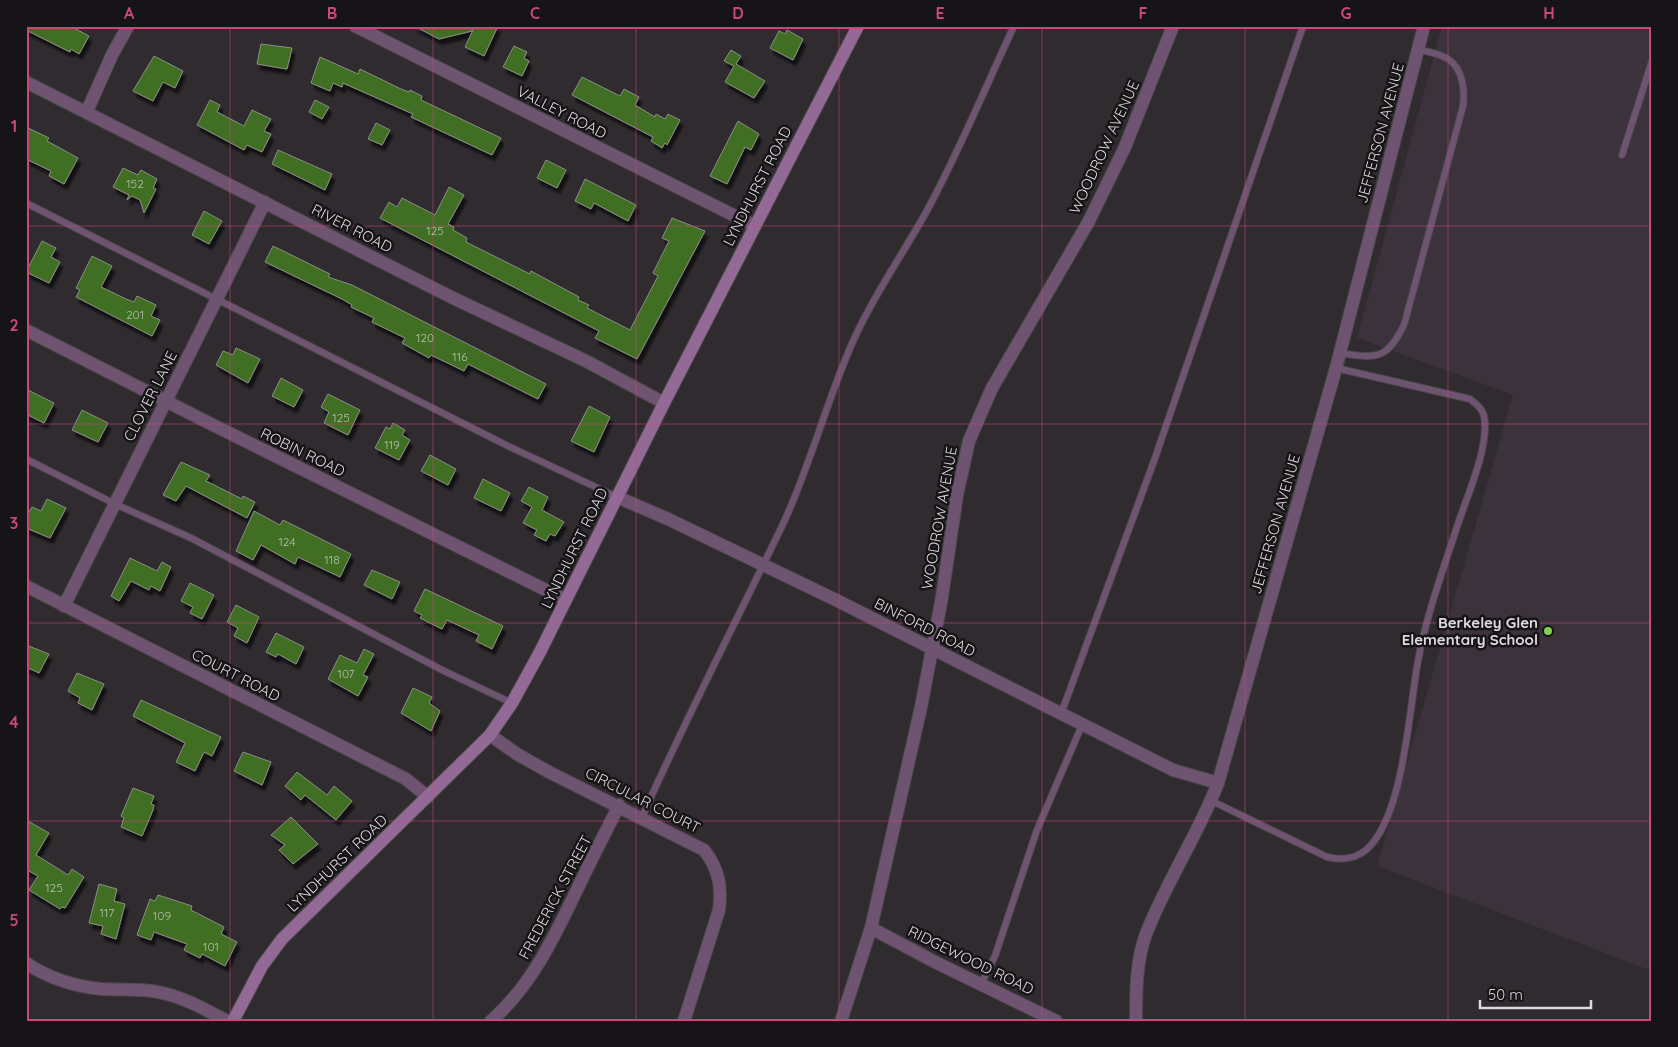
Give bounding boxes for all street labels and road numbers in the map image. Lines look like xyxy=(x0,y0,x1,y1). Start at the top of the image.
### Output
street label: JEFFERSON AVENUE xyxy=(1352,61,1408,205)
street label: WOODROW AVENUE xyxy=(1065,77,1143,217)
street label: VALLEY ROAD xyxy=(514,81,610,143)
street label: LYNDHURST ROAD xyxy=(719,123,796,249)
street label: RIVER ROAD xyxy=(308,200,396,257)
street label: CLOVER LANE xyxy=(119,348,181,444)
street label: ROBIN ROAD xyxy=(258,423,349,481)
street label: WOODROW AVENUE xyxy=(917,445,961,591)
street label: JEFFERSON AVENUE xyxy=(1246,452,1304,596)
street label: LYNDHURST ROAD xyxy=(537,484,612,612)
street label: BINFORD ROAD xyxy=(871,593,979,661)
street label: COURT ROAD xyxy=(189,645,284,706)
street label: CIRCULAR COURT xyxy=(582,763,704,837)
street label: LYNDHURST ROAD xyxy=(283,810,391,916)
street label: FREDERICK STREET xyxy=(514,832,596,962)
street label: RIDGEWOOD ROAD xyxy=(905,921,1037,999)

